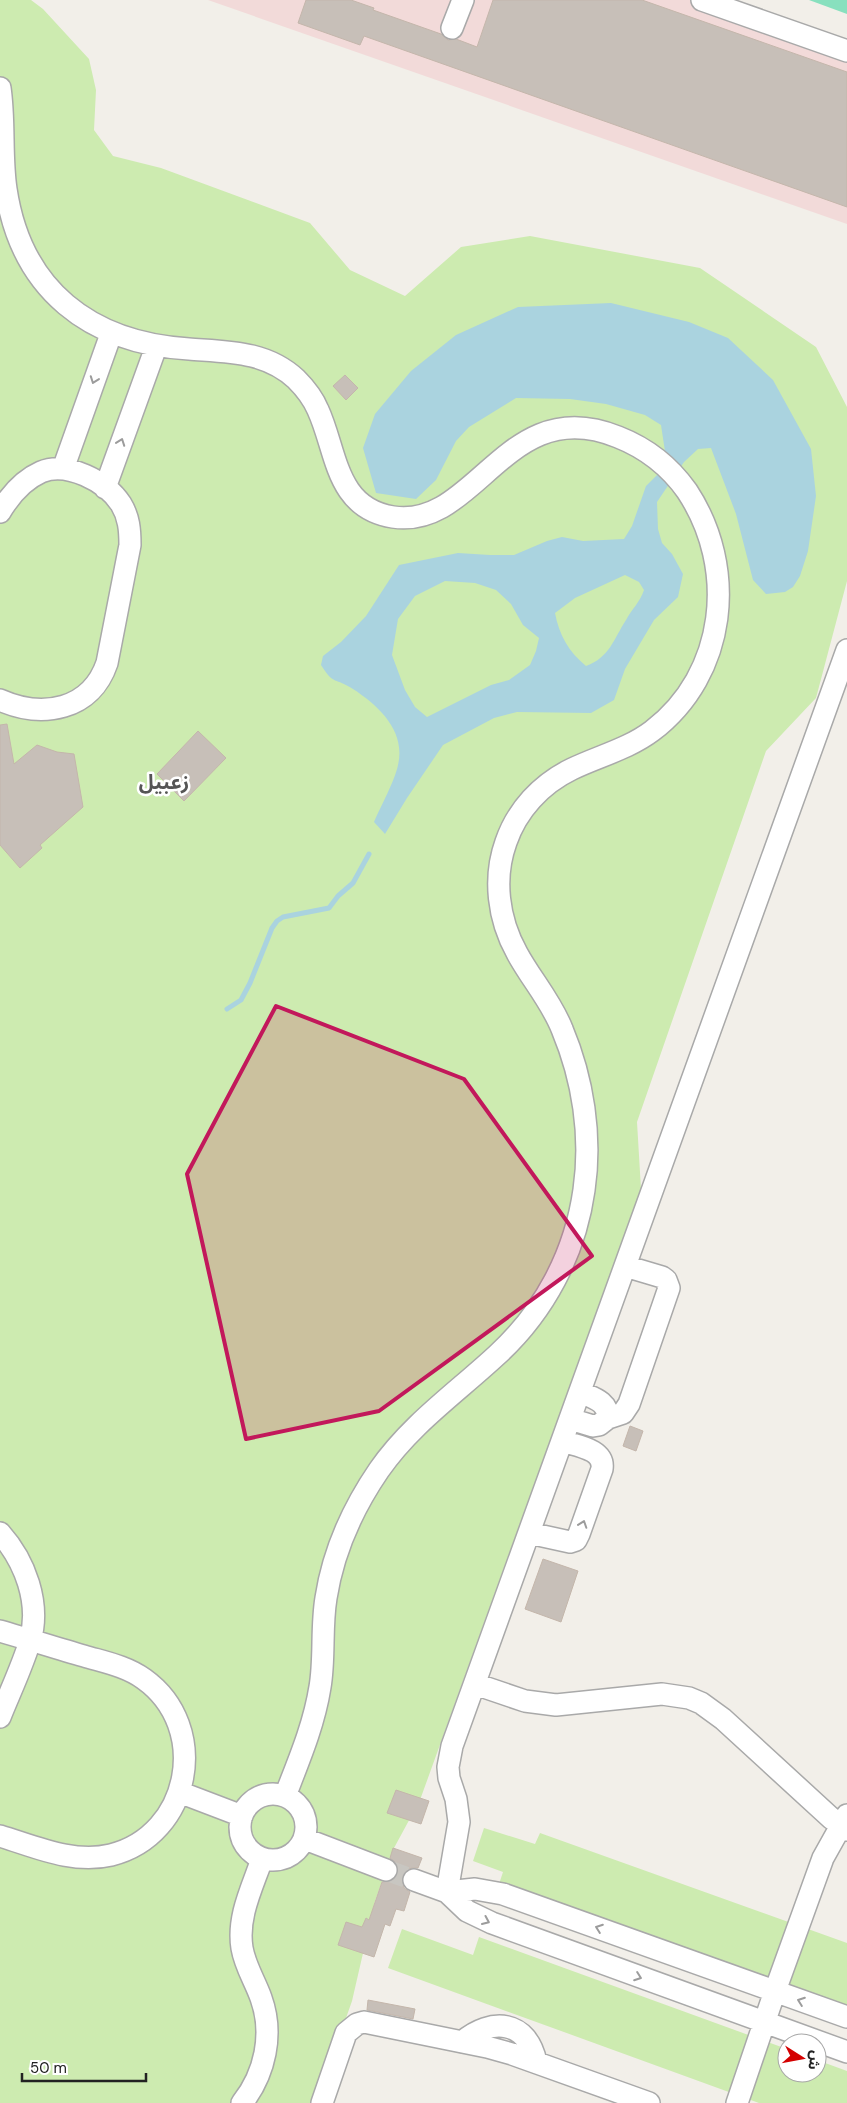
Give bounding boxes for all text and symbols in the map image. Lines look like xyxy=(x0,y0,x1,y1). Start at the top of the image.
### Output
one-way arrow xyxy=(90,375,100,383)
one-way arrow xyxy=(115,439,125,447)
district label: زعبيل xyxy=(139,769,189,795)
one-way arrow xyxy=(577,1520,587,1529)
one-way arrow xyxy=(481,1914,490,1925)
one-way arrow xyxy=(595,1924,603,1934)
one-way arrow xyxy=(633,1971,642,1981)
one-way arrow xyxy=(797,1997,806,2007)
north arrow xyxy=(777,2033,827,2083)
text: ش xyxy=(804,2049,825,2072)
scale bar xyxy=(22,2050,146,2082)
text: 50 m xyxy=(30,2058,67,2078)

